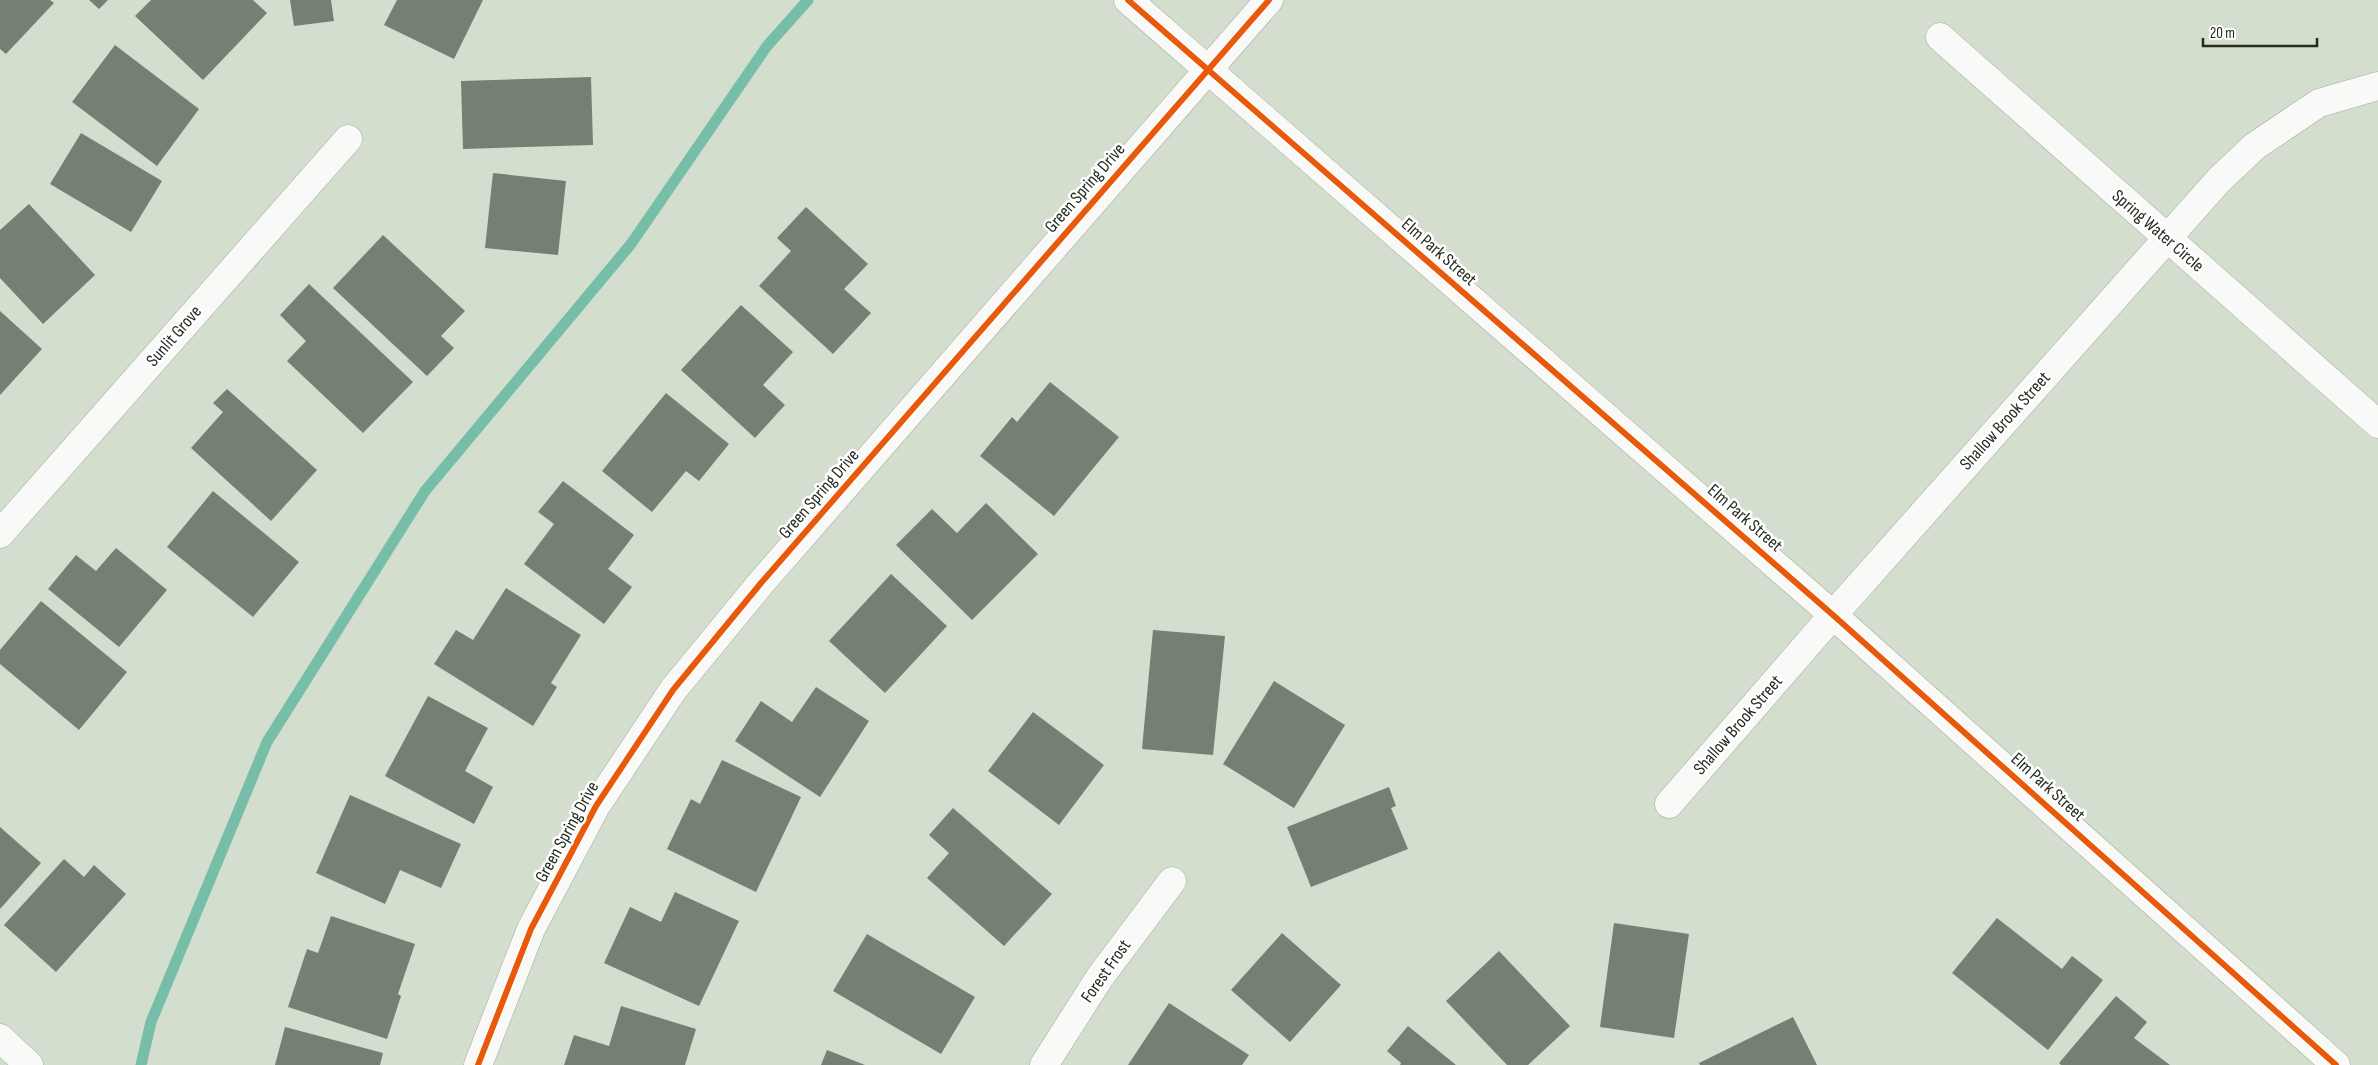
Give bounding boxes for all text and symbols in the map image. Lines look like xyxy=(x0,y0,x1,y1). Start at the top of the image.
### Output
scale bar xyxy=(2203,15,2317,47)
text: 20 m xyxy=(2210,24,2235,43)
street label: Green Spring Drive xyxy=(1040,139,1130,237)
street label: Spring Water Circle xyxy=(2108,185,2208,277)
street label: Elm Park Street xyxy=(1397,214,1481,291)
street label: Sunlit Grove xyxy=(142,301,206,371)
street label: Shallow Brook Street xyxy=(1955,367,2055,474)
street label: Green Spring Drive xyxy=(774,445,864,543)
street label: Elm Park Street xyxy=(1703,480,1787,557)
street label: Shallow Brook Street xyxy=(1689,671,1787,779)
street label: Elm Park Street xyxy=(2007,748,2090,826)
street label: Green Spring Drive xyxy=(531,778,603,886)
street label: Forest Frost xyxy=(1077,935,1136,1007)

